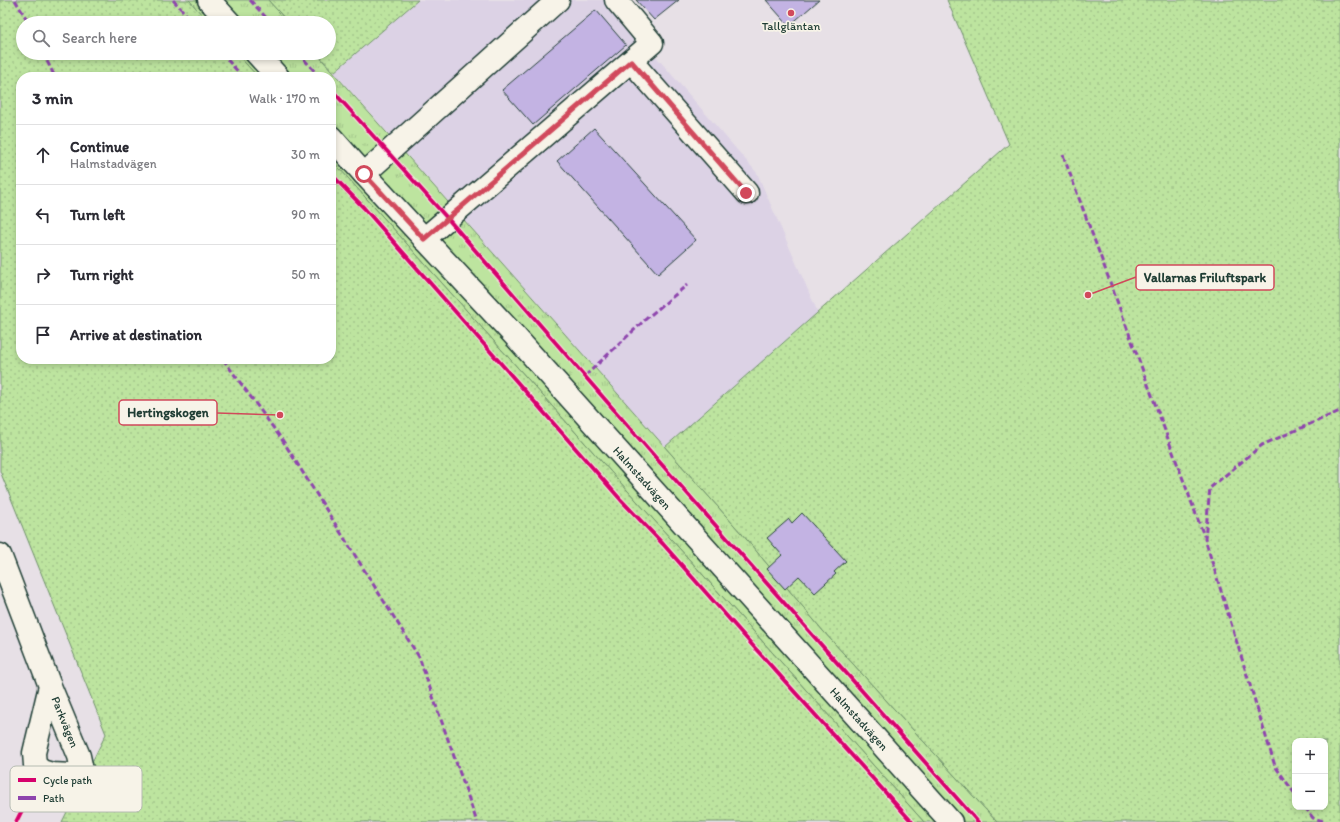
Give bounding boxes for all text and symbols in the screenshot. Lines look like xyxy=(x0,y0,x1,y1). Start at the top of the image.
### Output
marker: Tallgläntan xyxy=(786,8,796,18)
search box xyxy=(16,16,336,60)
place label: Tallgläntan xyxy=(762,19,820,33)
icon: search xyxy=(30,27,52,49)
text: Search here xyxy=(62,29,137,47)
text: 3 min xyxy=(32,88,73,108)
text: Walk · 170 m xyxy=(249,91,320,106)
text: Continue xyxy=(70,138,129,156)
icon: ahead xyxy=(32,144,54,166)
text: 30 m xyxy=(291,147,320,162)
text: Halmstadvägen xyxy=(70,156,157,171)
route start xyxy=(355,165,373,183)
route end xyxy=(737,184,755,202)
icon: left xyxy=(32,204,54,226)
text: Turn left xyxy=(70,206,125,224)
text: 90 m xyxy=(291,207,320,222)
icon: right xyxy=(32,264,54,286)
callout: Vallarnas Friluftspark xyxy=(1136,265,1274,290)
text: Turn right xyxy=(70,266,134,284)
text: 50 m xyxy=(291,267,320,282)
text: Vallarnas Friluftspark xyxy=(1144,270,1267,286)
icon: arrive xyxy=(32,324,54,346)
text: Arrive at destination xyxy=(70,326,202,344)
callout: Hertingskogen xyxy=(119,400,217,425)
text: Hertingskogen xyxy=(127,405,210,421)
street label: Halmstadvägen xyxy=(610,444,674,513)
street label: Halmstadvägen xyxy=(827,685,891,754)
street label: Parkvägen xyxy=(48,694,82,750)
map controls xyxy=(1292,738,1328,810)
button: + xyxy=(1292,738,1328,774)
legend xyxy=(10,766,142,812)
text: Cycle path xyxy=(43,774,92,787)
button: − xyxy=(1292,774,1328,810)
text: Path xyxy=(43,792,65,805)

